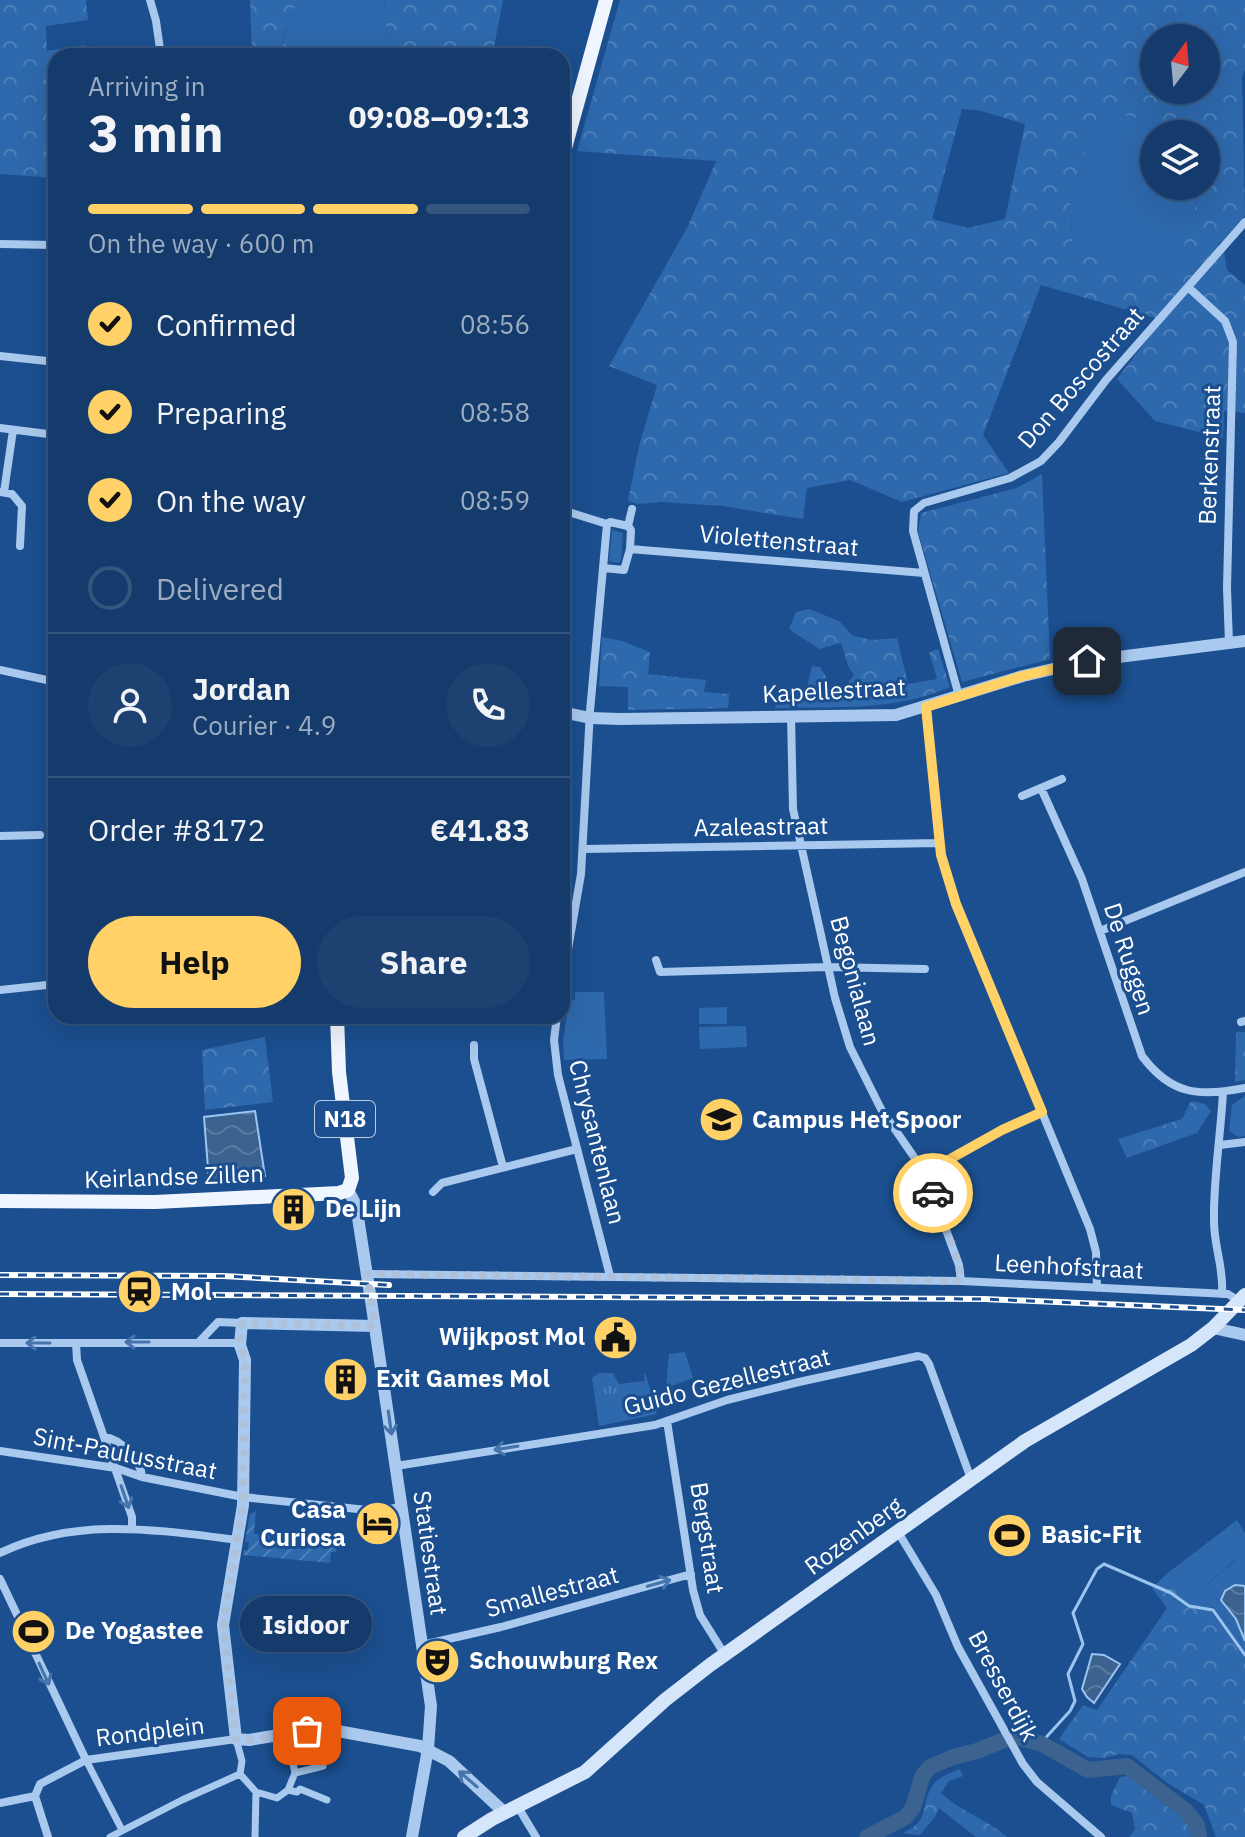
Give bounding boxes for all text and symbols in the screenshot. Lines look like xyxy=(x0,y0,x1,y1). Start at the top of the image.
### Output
north arrow xyxy=(1140,24,1220,104)
map controls xyxy=(1140,24,1220,200)
text: Arriving in xyxy=(88,69,205,103)
text: 09:08–09:13 xyxy=(349,97,530,136)
text: 3 min xyxy=(88,99,224,166)
button: layers xyxy=(1140,120,1220,200)
text: On the way · 600 m xyxy=(88,226,314,260)
street label: Don Boscostraat xyxy=(1010,300,1151,455)
icon: check xyxy=(88,302,132,346)
text: Confirmed xyxy=(156,305,297,344)
text: 08:56 xyxy=(460,307,530,341)
street label: Berkenstraat xyxy=(1191,385,1227,525)
icon: check xyxy=(88,390,132,434)
text: Preparing xyxy=(156,393,286,432)
text: 08:58 xyxy=(460,395,530,429)
icon: check xyxy=(88,478,132,522)
text: On the way xyxy=(156,481,306,520)
text: 08:59 xyxy=(460,483,530,517)
street label: Violettenstraat xyxy=(698,517,860,563)
text: Delivered xyxy=(156,569,284,608)
pin xyxy=(1053,627,1121,695)
icon: home xyxy=(1065,639,1109,683)
button: person xyxy=(88,663,172,747)
button: phone xyxy=(446,663,530,747)
text: Jordan xyxy=(192,669,291,708)
street label: Kapellestraat xyxy=(761,670,906,710)
text: Courier · 4.9 xyxy=(192,708,336,742)
street label: Azaleastraat xyxy=(693,809,829,843)
text: Order #8172 xyxy=(88,810,265,849)
text: €41.83 xyxy=(430,810,530,849)
street label: De Ruggen xyxy=(1097,899,1163,1019)
street label: Begonialaan xyxy=(823,912,889,1049)
button: Help xyxy=(88,916,301,1008)
button: Share xyxy=(317,916,530,1008)
street label: Chrysantenlaan xyxy=(562,1056,634,1227)
school or university icon: Campus Het Spoor xyxy=(697,1096,745,1144)
road number: N18 xyxy=(315,1101,375,1137)
place label: Campus Het Spoor xyxy=(752,1103,962,1135)
courier xyxy=(893,1153,973,1233)
street label: Keirlandse Zillen xyxy=(84,1157,264,1195)
icon: car xyxy=(911,1171,955,1215)
building icon: De Lijn xyxy=(270,1185,318,1233)
place label: De Lijn xyxy=(325,1192,402,1224)
street label: Leenhofstraat xyxy=(994,1246,1144,1286)
station icon: Mol xyxy=(116,1268,164,1316)
place label: Mol xyxy=(171,1275,211,1307)
public building icon: Wijkpost Mol xyxy=(592,1313,640,1361)
place label: Wijkpost Mol xyxy=(439,1320,585,1352)
one-way arrow xyxy=(124,1334,151,1350)
one-way arrow xyxy=(25,1335,52,1351)
street label: Guido Gezellestraat xyxy=(620,1340,833,1422)
building icon: Exit Games Mol xyxy=(321,1355,369,1403)
place label: Exit Games Mol xyxy=(376,1362,550,1394)
one-way arrow xyxy=(383,1410,398,1435)
street label: Sint-Paulusstraat xyxy=(31,1420,220,1486)
one-way arrow xyxy=(494,1441,519,1456)
street label: Bergstraat xyxy=(683,1480,733,1596)
one-way arrow xyxy=(119,1484,134,1509)
street label: Statiestraat xyxy=(406,1488,456,1617)
street label: Rozenberg xyxy=(798,1489,909,1582)
place label: Casa Curiosa xyxy=(260,1493,346,1553)
hotel icon: Casa Curiosa xyxy=(353,1500,401,1548)
sports icon: Basic-Fit xyxy=(986,1511,1034,1559)
place label: Basic-Fit xyxy=(1041,1518,1142,1550)
street label: Smallestraat xyxy=(482,1558,622,1624)
one-way arrow xyxy=(646,1575,672,1590)
callout: Isidoor xyxy=(241,1595,373,1651)
sports icon: De Yogastee xyxy=(10,1607,58,1655)
text: Isidoor xyxy=(262,1607,350,1641)
place label: De Yogastee xyxy=(65,1614,203,1646)
street label: Bresserdijk xyxy=(961,1625,1047,1747)
theatre icon: Schouwburg Rex xyxy=(414,1637,462,1685)
place label: Schouwburg Rex xyxy=(469,1644,659,1676)
one-way arrow xyxy=(37,1661,52,1685)
pin xyxy=(273,1697,341,1765)
street label: Rondplein xyxy=(94,1708,206,1754)
icon: bag xyxy=(285,1709,329,1753)
one-way arrow xyxy=(459,1770,479,1788)

